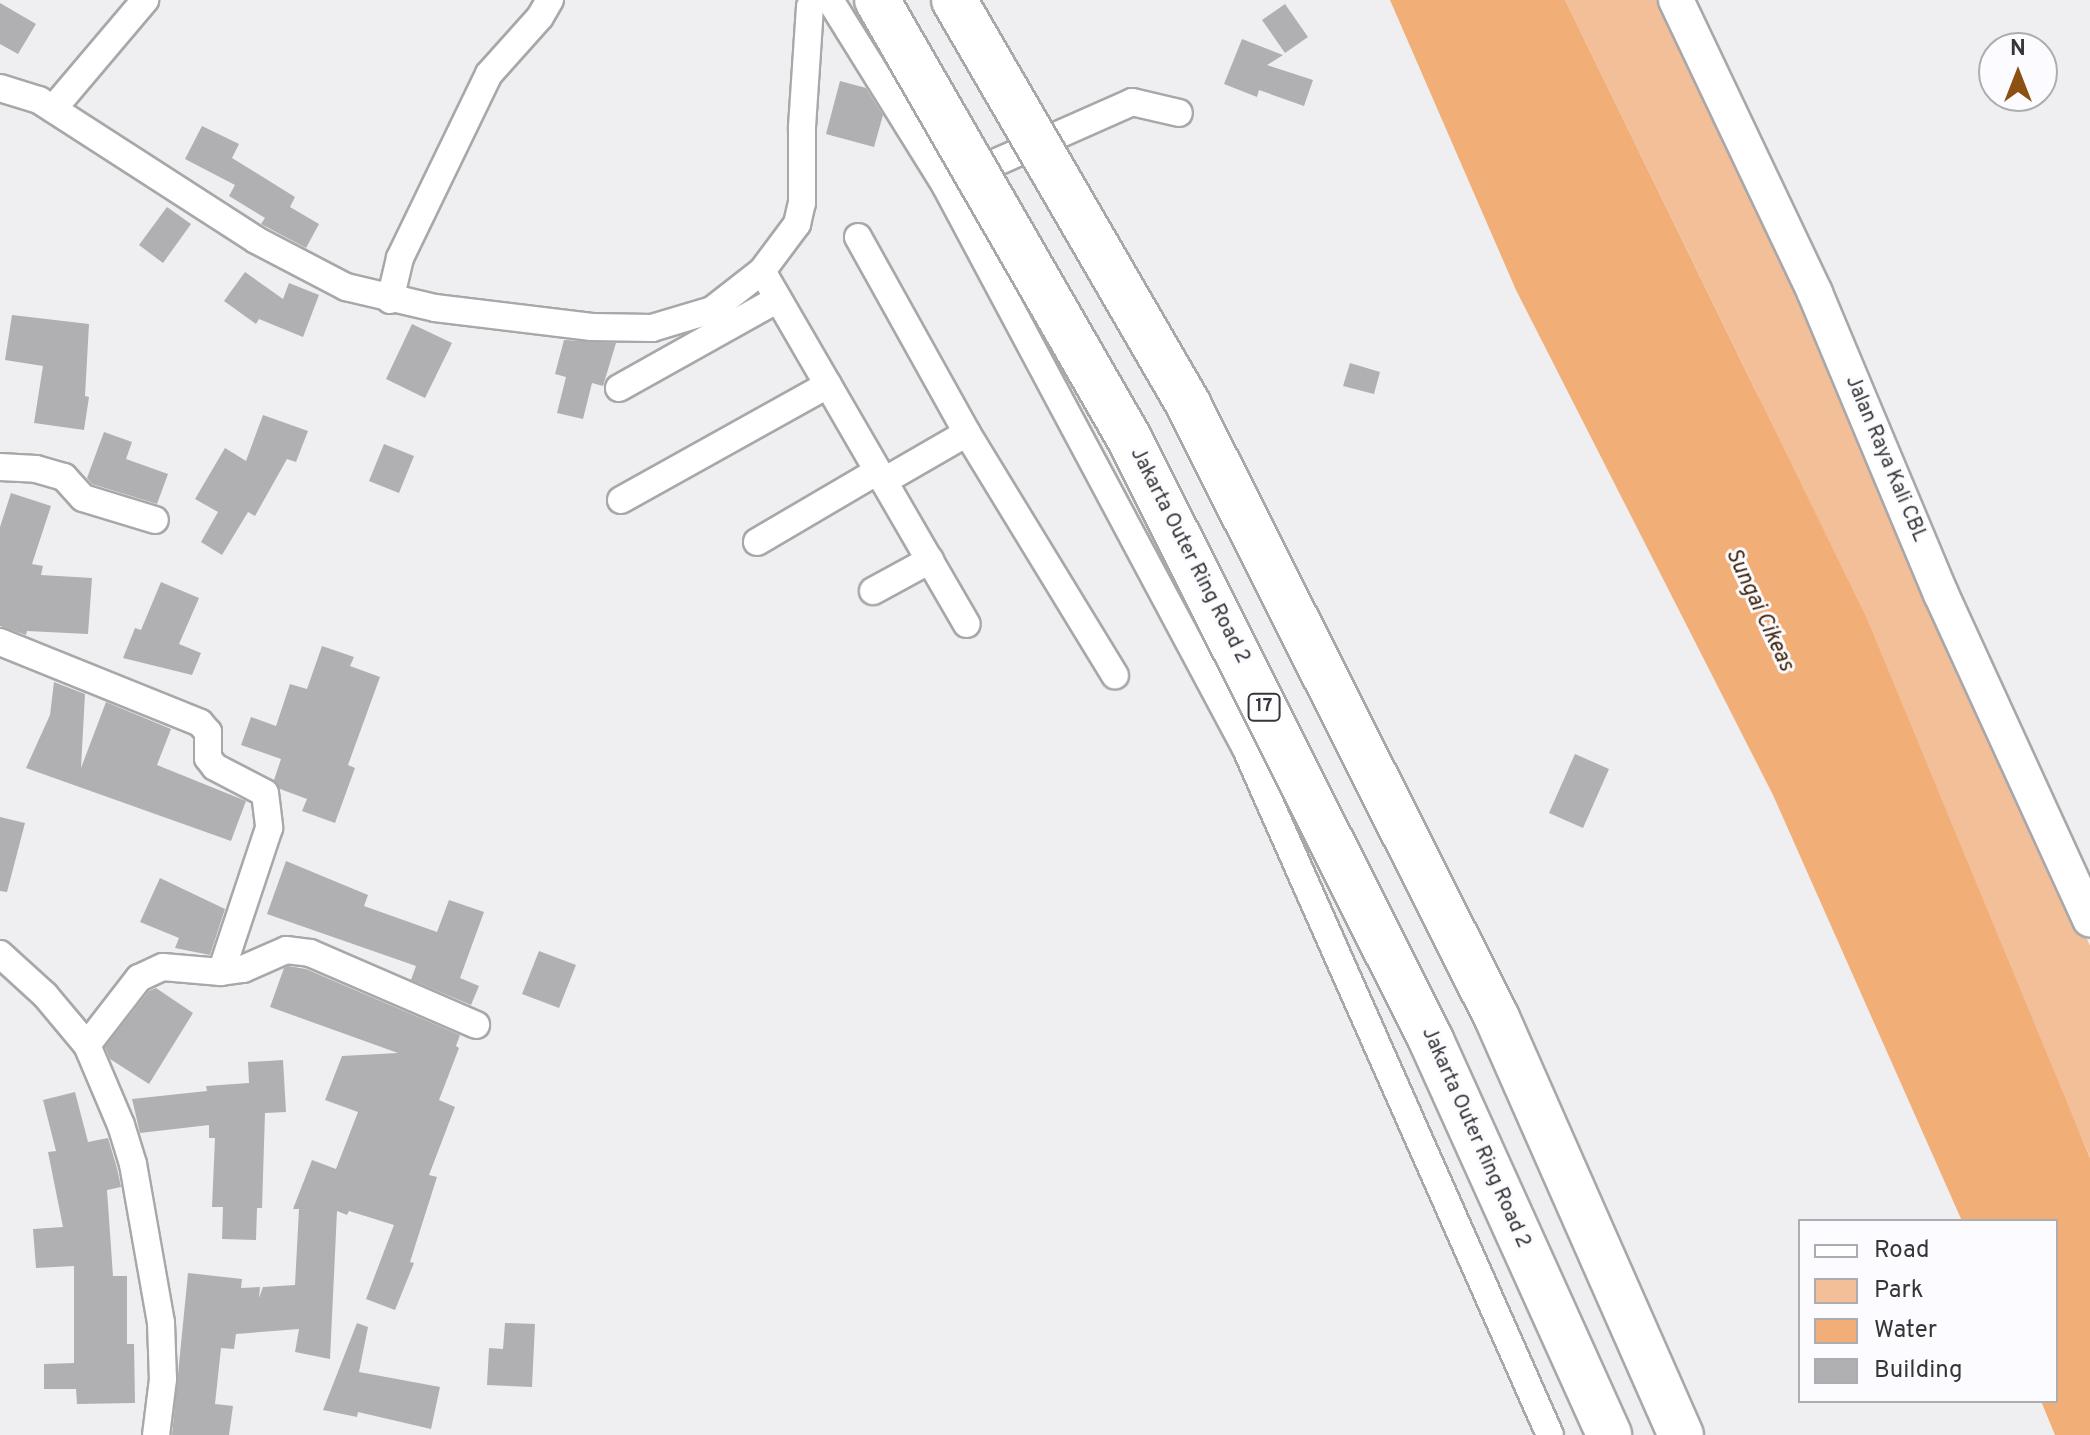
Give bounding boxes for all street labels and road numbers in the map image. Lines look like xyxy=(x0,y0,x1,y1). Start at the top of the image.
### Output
street label: Jalan Raya Kali CBL xyxy=(1839,372,1931,546)
street label: Jakarta Outer Ring Road 2 xyxy=(1124,444,1254,668)
road number: 17 xyxy=(1246,693,1282,721)
street label: Jakarta Outer Ring Road 2 xyxy=(1415,1024,1535,1252)

